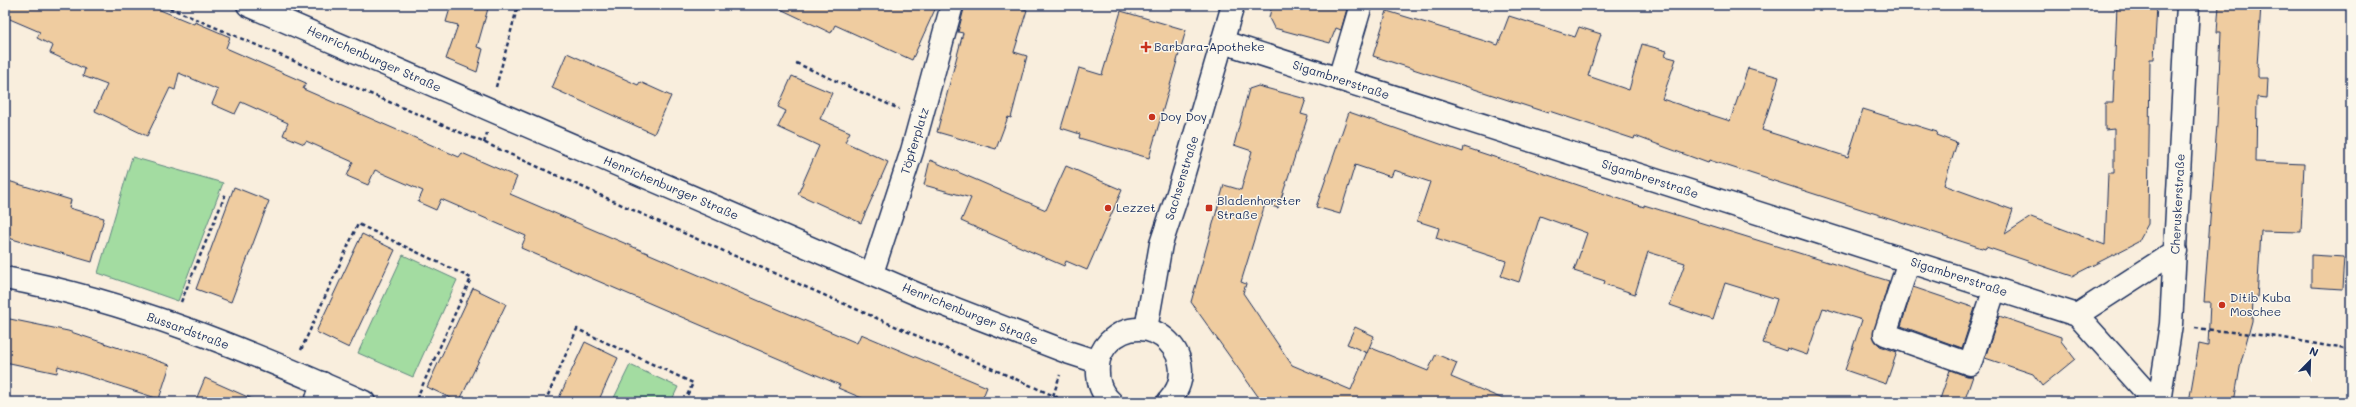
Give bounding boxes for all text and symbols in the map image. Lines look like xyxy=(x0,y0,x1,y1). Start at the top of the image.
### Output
street label: Henrichenburger Straße xyxy=(305,21,444,95)
place label: Barbara-Apotheke xyxy=(1154,38,1265,54)
marker: Barbara-Apotheke xyxy=(1141,42,1151,52)
street label: Sigambrerstraße xyxy=(1291,56,1392,102)
street label: Töpferplatz xyxy=(896,105,932,176)
place label: Doy Doy xyxy=(1160,108,1207,124)
marker: Doy Doy xyxy=(1147,112,1157,122)
street label: Sachsenstraße xyxy=(1161,133,1202,222)
street label: Henrichenburger Straße xyxy=(601,151,741,223)
street label: Cheruskerstraße xyxy=(2166,153,2188,255)
street label: Sigambrerstraße xyxy=(1600,155,1701,201)
place label: Bladenhorster Straße xyxy=(1217,192,1301,222)
place label: Lezzet xyxy=(1116,199,1156,215)
marker: Lezzet xyxy=(1103,203,1113,213)
marker: Bladenhorster Straße xyxy=(1204,203,1214,213)
street label: Sigambrerstraße xyxy=(1909,253,2010,299)
street label: Henrichenburger Straße xyxy=(900,278,1041,348)
place label: Ditib Kuba Moschee xyxy=(2230,289,2291,319)
marker: Ditib Kuba Moschee xyxy=(2217,300,2227,310)
street label: Bussardstraße xyxy=(145,308,232,352)
north arrow xyxy=(2290,341,2330,381)
text: N xyxy=(2307,343,2321,360)

